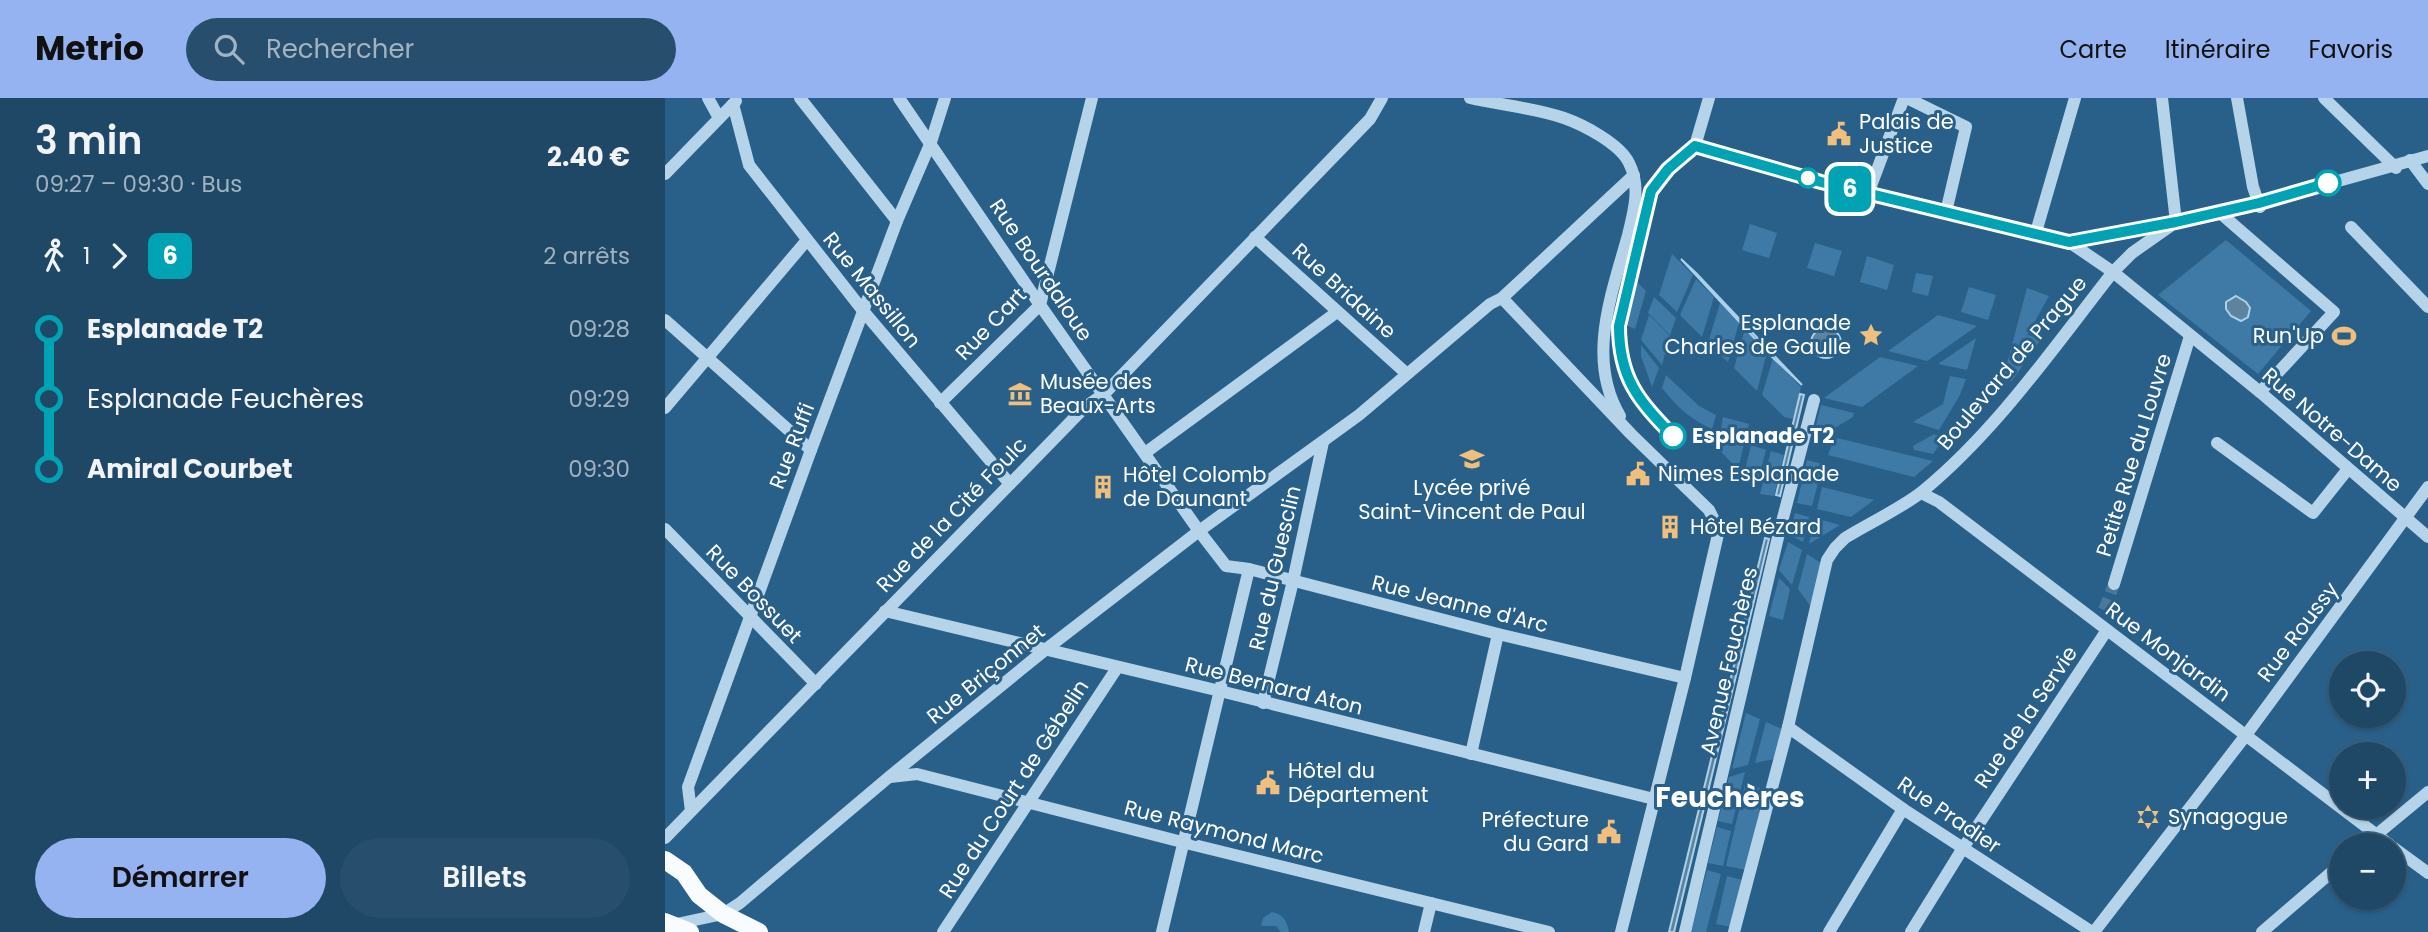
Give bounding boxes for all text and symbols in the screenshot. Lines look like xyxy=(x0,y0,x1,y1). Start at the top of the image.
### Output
search box xyxy=(186,18,676,81)
text: Metrio xyxy=(35,25,144,72)
icon: search xyxy=(210,30,248,68)
text: Rechercher xyxy=(266,31,414,67)
text: Carte xyxy=(2059,33,2127,66)
text: Itinéraire xyxy=(2165,33,2270,66)
text: Favoris xyxy=(2308,33,2393,66)
place label: Palais de Justice xyxy=(1859,107,1954,160)
text: 3 min xyxy=(35,114,142,167)
public building icon: Palais de Justice xyxy=(1825,120,1853,148)
text: 2.40 € xyxy=(547,139,630,175)
line badge: 6 xyxy=(1827,166,1873,212)
text: 09:27 – 09:30 · Bus xyxy=(35,168,242,200)
unlabelled marker xyxy=(1798,168,1818,188)
unlabelled marker xyxy=(2315,170,2341,196)
text: 6 xyxy=(1842,172,1858,205)
street label: Rue Bourdaloue xyxy=(983,193,1100,347)
street label: Rue Massillon xyxy=(817,226,928,354)
street label: Rue Bridaine xyxy=(1286,236,1403,345)
icon: walk xyxy=(35,237,73,275)
icon: forward xyxy=(100,237,138,275)
text: 6 xyxy=(162,239,178,272)
text: 1 xyxy=(83,240,90,272)
text: 2 arrêts xyxy=(543,240,630,272)
street label: Boulevard de Prague xyxy=(1930,269,2093,456)
street label: Rue Cart xyxy=(949,281,1033,366)
place label: Esplanade Charles de Gaulle xyxy=(1664,308,1851,361)
text: Esplanade T2 xyxy=(87,311,263,347)
text: 09:28 xyxy=(568,313,630,345)
place icon: Esplanade Charles de Gaulle xyxy=(1857,321,1885,349)
place label: Run'Up xyxy=(2253,321,2324,350)
sports icon: Run'Up xyxy=(2330,322,2358,350)
street label: Petite Rue du Louvre xyxy=(2089,350,2178,560)
street label: Rue Notre-Dame xyxy=(2256,361,2409,499)
place label: Musée des Beaux-Arts xyxy=(1040,367,1156,420)
museum icon: Musée des Beaux-Arts xyxy=(1006,380,1034,408)
text: Esplanade Feuchères xyxy=(87,381,364,417)
text: 09:29 xyxy=(568,383,630,415)
street label: Rue Ruffi xyxy=(762,399,821,493)
place label: Esplanade T2 xyxy=(1692,421,1834,450)
marker: Esplanade T2 xyxy=(1660,423,1686,449)
street label: Rue de la Cité Foulc xyxy=(870,431,1034,599)
school or university icon: Lycée privé Saint-Vincent de Paul xyxy=(1458,445,1486,473)
text: Amiral Courbet xyxy=(87,451,293,487)
text: 09:30 xyxy=(568,453,630,485)
place label: Nimes Esplanade xyxy=(1658,459,1839,488)
place label: Hôtel Colomb de Daunant xyxy=(1123,460,1267,513)
public building icon: Nimes Esplanade xyxy=(1624,460,1652,488)
building icon: Hôtel Colomb de Daunant xyxy=(1089,473,1117,501)
place label: Lycée privé Saint-Vincent de Paul xyxy=(1358,473,1586,526)
street label: Rue du Guesclin xyxy=(1241,483,1308,653)
place label: Hôtel Bézard xyxy=(1690,512,1821,541)
building icon: Hôtel Bézard xyxy=(1656,513,1684,541)
street label: Rue Bossuet xyxy=(700,538,809,649)
street label: Avenue Feuchères xyxy=(1693,564,1764,758)
street label: Rue Jeanne d'Arc xyxy=(1369,568,1551,639)
street label: Rue Roussy xyxy=(2250,576,2345,688)
street label: Rue Monjardin xyxy=(2100,595,2237,708)
street label: Rue Briçonnet xyxy=(920,617,1051,730)
street label: Rue de la Servie xyxy=(1967,640,2084,794)
street label: Rue Bernard Aton xyxy=(1182,649,1366,722)
map controls xyxy=(2329,651,2406,910)
button: locate xyxy=(2329,651,2406,728)
street label: Rue du Court de Gébelin xyxy=(932,674,1095,904)
button: + xyxy=(2329,742,2406,819)
place label: Hôtel du Département xyxy=(1288,756,1429,809)
public building icon: Hôtel du Département xyxy=(1254,769,1282,797)
street label: Rue Pradier xyxy=(1892,769,2007,860)
district label: Feuchères xyxy=(1655,778,1805,817)
street label: Rue Raymond Marc xyxy=(1121,793,1327,870)
place label: Synagogue xyxy=(2168,802,2288,831)
synagogue icon: Synagogue xyxy=(2134,803,2162,831)
place label: Préfecture du Gard xyxy=(1481,805,1589,858)
public building icon: Préfecture du Gard xyxy=(1595,818,1623,846)
button: − xyxy=(2329,833,2406,910)
button: Démarrer xyxy=(35,838,326,918)
button: Billets xyxy=(340,838,630,918)

